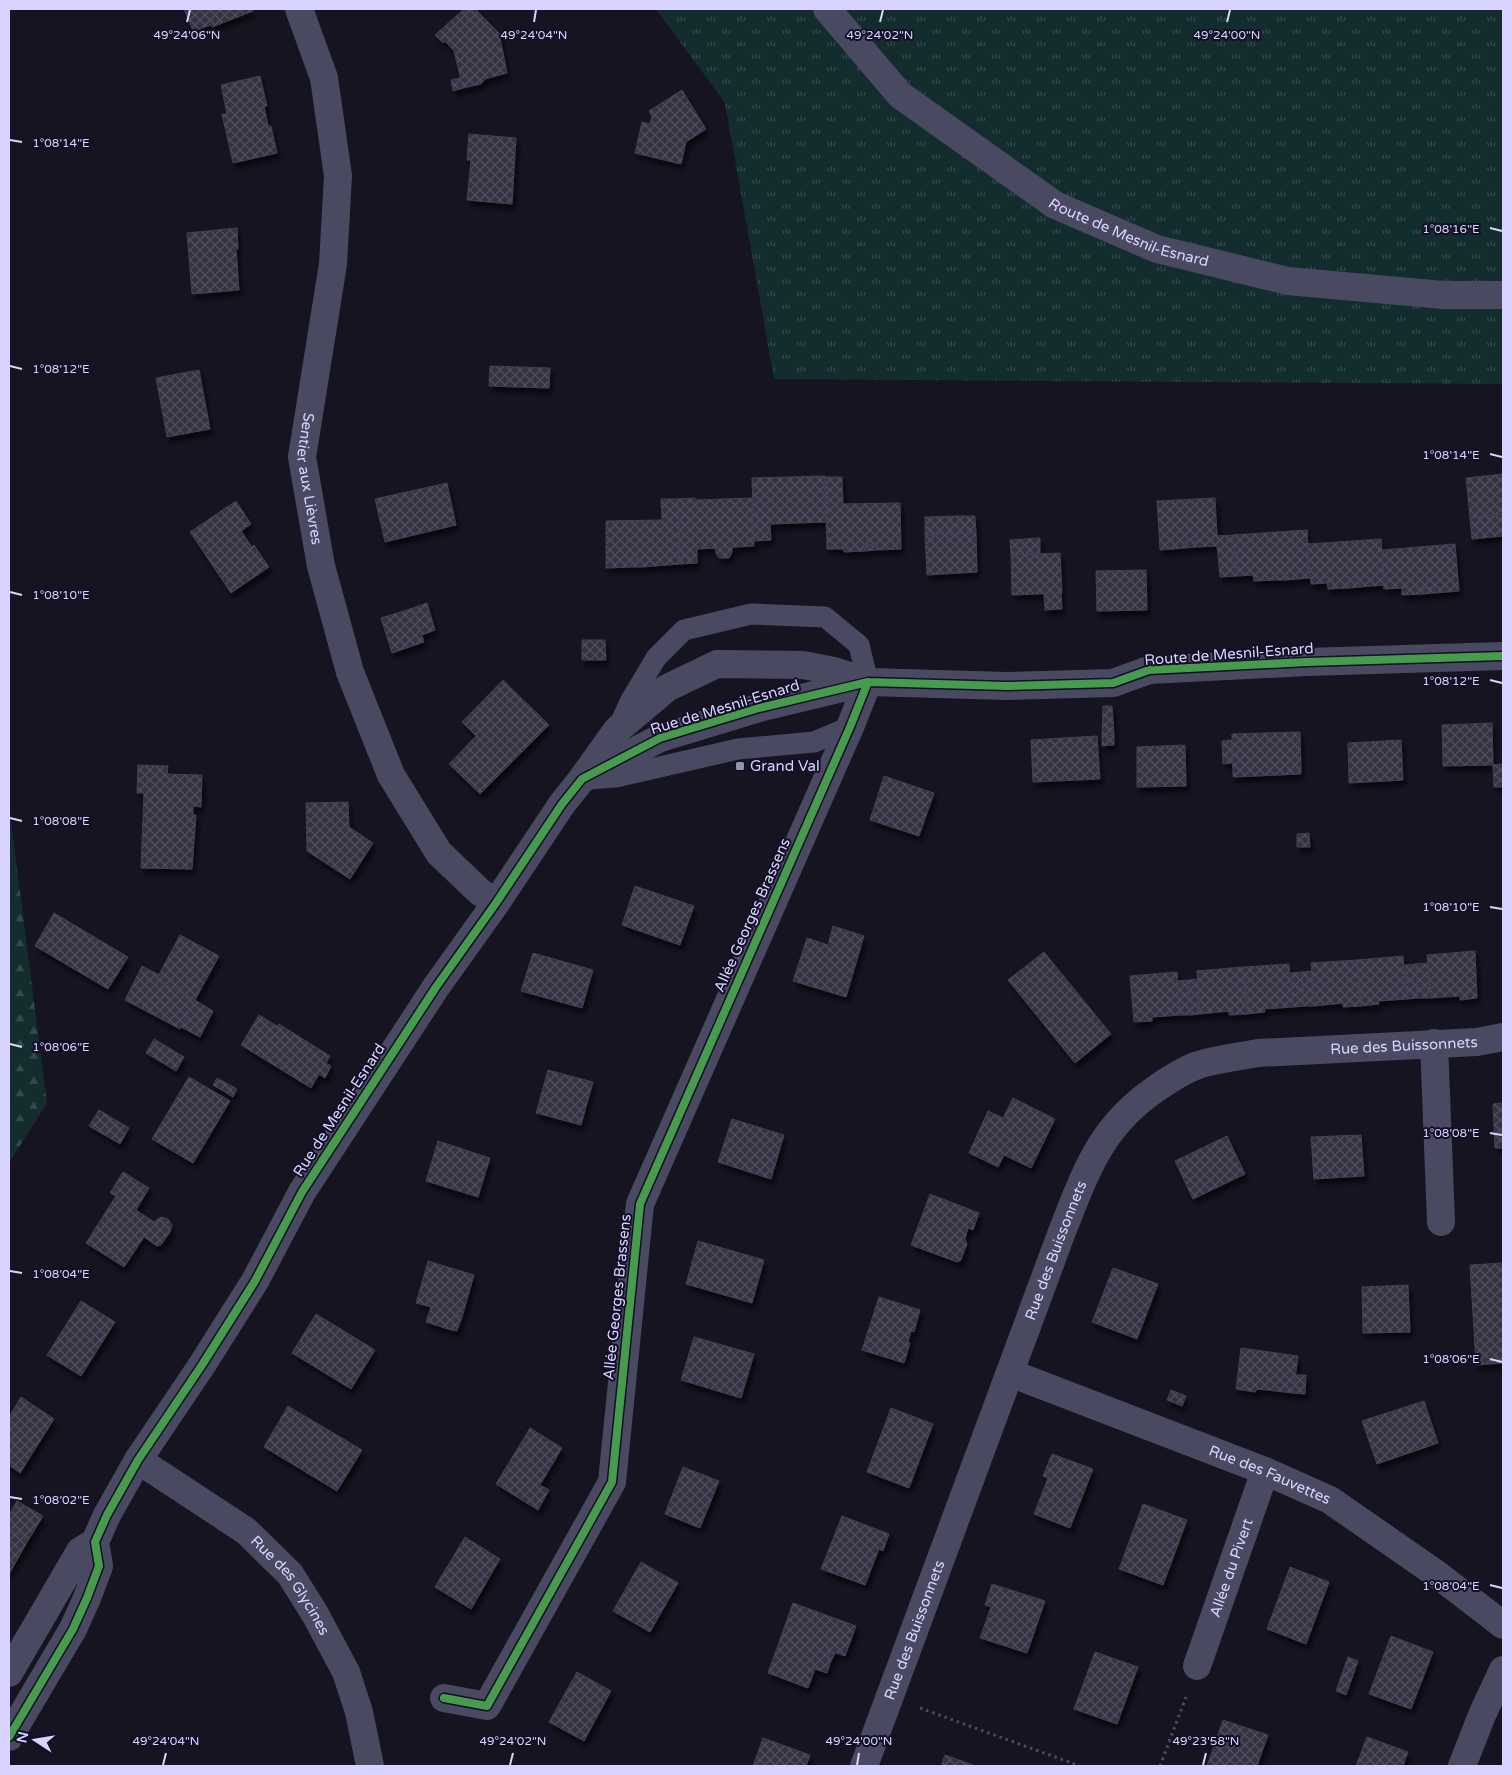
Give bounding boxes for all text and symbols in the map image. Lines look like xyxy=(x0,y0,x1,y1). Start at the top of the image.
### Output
text: 49°24'06"N xyxy=(154,28,221,42)
text: 49°24'04"N xyxy=(501,28,568,42)
text: 49°24'02"N xyxy=(847,28,914,42)
text: 49°24'00"N xyxy=(1194,28,1261,42)
text: 1°08'14"E xyxy=(32,136,90,150)
street label: Route de Mesnil-Esnard xyxy=(1045,194,1211,270)
text: 1°08'16"E xyxy=(1422,222,1480,236)
text: 1°08'12"E xyxy=(32,362,90,376)
street label: Sentier aux Lièvres xyxy=(293,411,326,546)
text: 1°08'14"E xyxy=(1422,448,1480,462)
text: 1°08'10"E xyxy=(32,588,90,602)
street label: Route de Mesnil-Esnard xyxy=(1144,639,1314,669)
text: 1°08'12"E xyxy=(1422,674,1480,688)
street label: Rue de Mesnil-Esnard xyxy=(648,676,802,738)
place label: Grand Val xyxy=(750,757,820,775)
marker: Grand Val xyxy=(734,760,746,772)
text: 1°08'08"E xyxy=(32,814,90,828)
street label: Allée Georges Brassens xyxy=(710,835,794,995)
text: 1°08'10"E xyxy=(1422,900,1480,914)
street label: Rue des Buissonnets xyxy=(1330,1033,1478,1058)
text: 1°08'06"E xyxy=(32,1040,90,1054)
street label: Rue de Mesnil-Esnard xyxy=(289,1040,389,1180)
text: 1°08'08"E xyxy=(1422,1126,1480,1140)
street label: Rue des Buissonnets xyxy=(1021,1178,1091,1323)
street label: Allée Georges Brassens xyxy=(599,1213,635,1381)
text: 1°08'04"E xyxy=(32,1267,90,1281)
text: 1°08'06"E xyxy=(1422,1352,1480,1366)
street label: Rue des Fauvettes xyxy=(1206,1441,1333,1508)
text: 1°08'02"E xyxy=(32,1493,90,1507)
street label: Allée du Pivert xyxy=(1206,1516,1257,1620)
street label: Rue des Glycines xyxy=(247,1532,334,1638)
street label: Rue des Buissonnets xyxy=(880,1558,948,1702)
text: 1°08'04"E xyxy=(1422,1579,1480,1593)
north arrow xyxy=(10,1715,60,1765)
text: N xyxy=(13,1730,32,1745)
text: 49°24'04"N xyxy=(133,1734,200,1748)
text: 49°24'02"N xyxy=(480,1734,547,1748)
text: 49°24'00"N xyxy=(826,1734,893,1748)
text: 49°23'58"N xyxy=(1173,1734,1240,1748)

